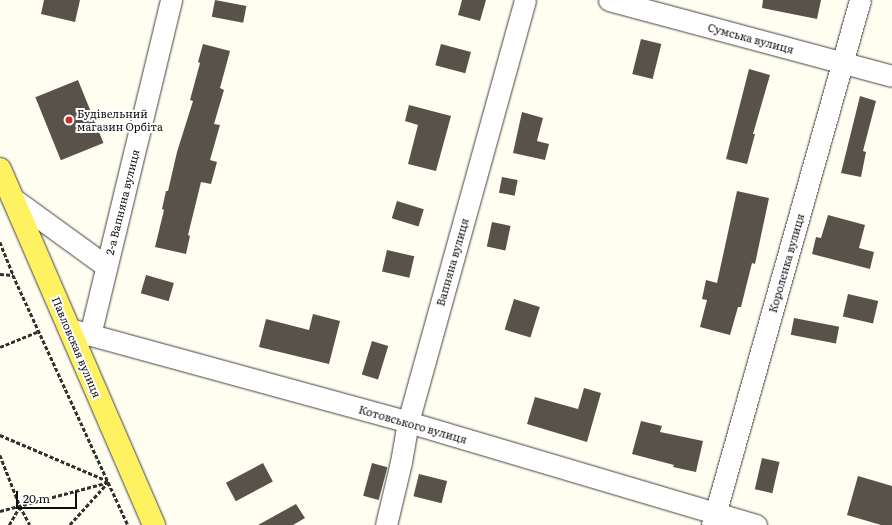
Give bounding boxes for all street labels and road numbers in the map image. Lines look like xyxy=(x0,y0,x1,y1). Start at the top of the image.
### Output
street label: Сумська вулиця xyxy=(706,20,796,56)
street label: 2-а Вапняна вулиця xyxy=(102,148,142,256)
street label: Короленка вулиця xyxy=(766,212,806,314)
street label: Вапняна вулиця xyxy=(433,217,471,307)
street label: Павловская вулиця xyxy=(50,295,104,399)
street label: Котовського вулиця xyxy=(357,402,469,446)

